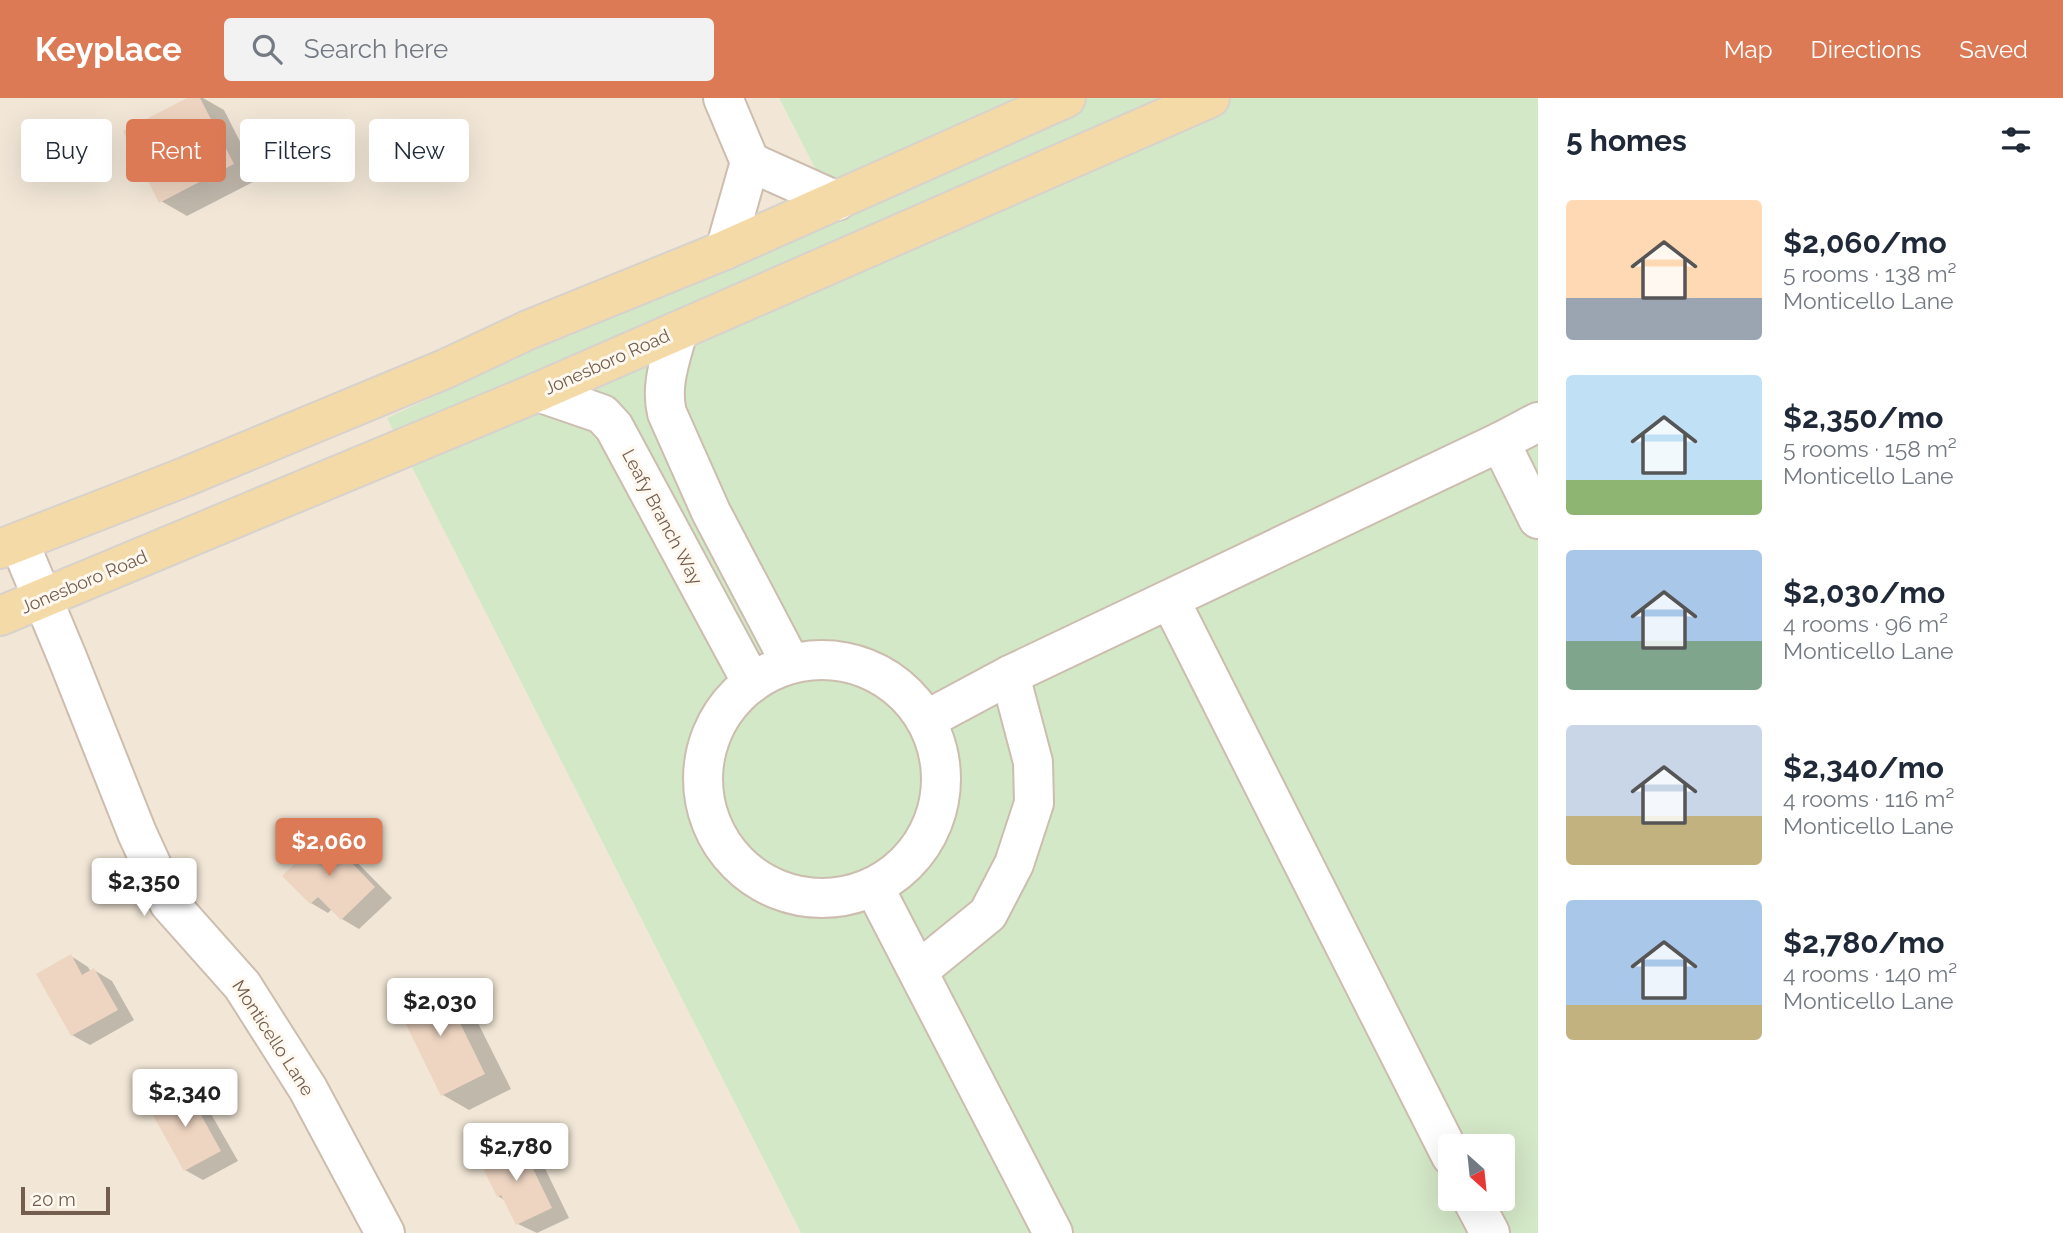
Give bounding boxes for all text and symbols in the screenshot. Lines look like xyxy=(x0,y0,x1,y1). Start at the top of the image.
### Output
search box xyxy=(224,18,714,81)
text: Keyplace xyxy=(35,30,182,69)
icon: search xyxy=(248,30,286,68)
text: Search here xyxy=(304,34,448,64)
text: Map xyxy=(1724,35,1773,64)
text: Directions xyxy=(1811,35,1921,64)
text: Saved xyxy=(1959,35,2028,64)
chip: Buy xyxy=(21,119,112,182)
chip: Rent xyxy=(126,119,226,182)
chip: Filters xyxy=(240,119,355,182)
chip: New xyxy=(369,119,469,182)
icon: filters xyxy=(1997,121,2035,159)
text: 5 homes xyxy=(1566,123,1687,158)
text: $2,060/mo xyxy=(1783,225,1947,260)
icon: home xyxy=(1622,228,1706,312)
text: 5 rooms · 138 m² xyxy=(1783,260,1957,287)
text: Monticello Lane xyxy=(1783,287,1954,314)
street label: Jonesboro Road xyxy=(541,324,673,399)
text: $2,350/mo xyxy=(1783,400,1943,435)
icon: home xyxy=(1622,403,1706,487)
text: 5 rooms · 158 m² xyxy=(1783,435,1957,462)
street label: Leafy Branch Way xyxy=(618,445,707,588)
text: Monticello Lane xyxy=(1783,462,1954,489)
street label: Jonesboro Road xyxy=(17,545,150,618)
text: $2,030/mo xyxy=(1783,575,1945,610)
icon: home xyxy=(1622,578,1706,662)
text: 4 rooms · 96 m² xyxy=(1783,610,1948,637)
text: Monticello Lane xyxy=(1783,637,1954,664)
text: $2,340/mo xyxy=(1783,750,1944,785)
icon: home xyxy=(1622,753,1706,837)
text: 4 rooms · 116 m² xyxy=(1783,785,1954,812)
text: Monticello Lane xyxy=(1783,812,1954,839)
pin: $2,060 xyxy=(272,818,386,878)
text: $2,060 xyxy=(291,827,367,854)
pin: $2,350 xyxy=(87,858,201,918)
text: $2,350 xyxy=(108,867,180,894)
text: $2,780/mo xyxy=(1783,925,1944,960)
icon: home xyxy=(1622,928,1706,1012)
text: 4 rooms · 140 m² xyxy=(1783,960,1957,987)
street label: Monticello Lane xyxy=(228,976,319,1100)
pin: $2,030 xyxy=(383,978,497,1038)
text: $2,030 xyxy=(403,987,477,1014)
text: Monticello Lane xyxy=(1783,987,1954,1014)
pin: $2,340 xyxy=(128,1070,242,1129)
text: $2,340 xyxy=(149,1078,221,1105)
pin: $2,780 xyxy=(459,1124,573,1183)
text: $2,780 xyxy=(479,1132,553,1159)
north arrow xyxy=(1438,1134,1516,1211)
map controls xyxy=(1438,1134,1515,1211)
scale bar xyxy=(21,1184,110,1216)
text: 20 m xyxy=(32,1188,76,1210)

